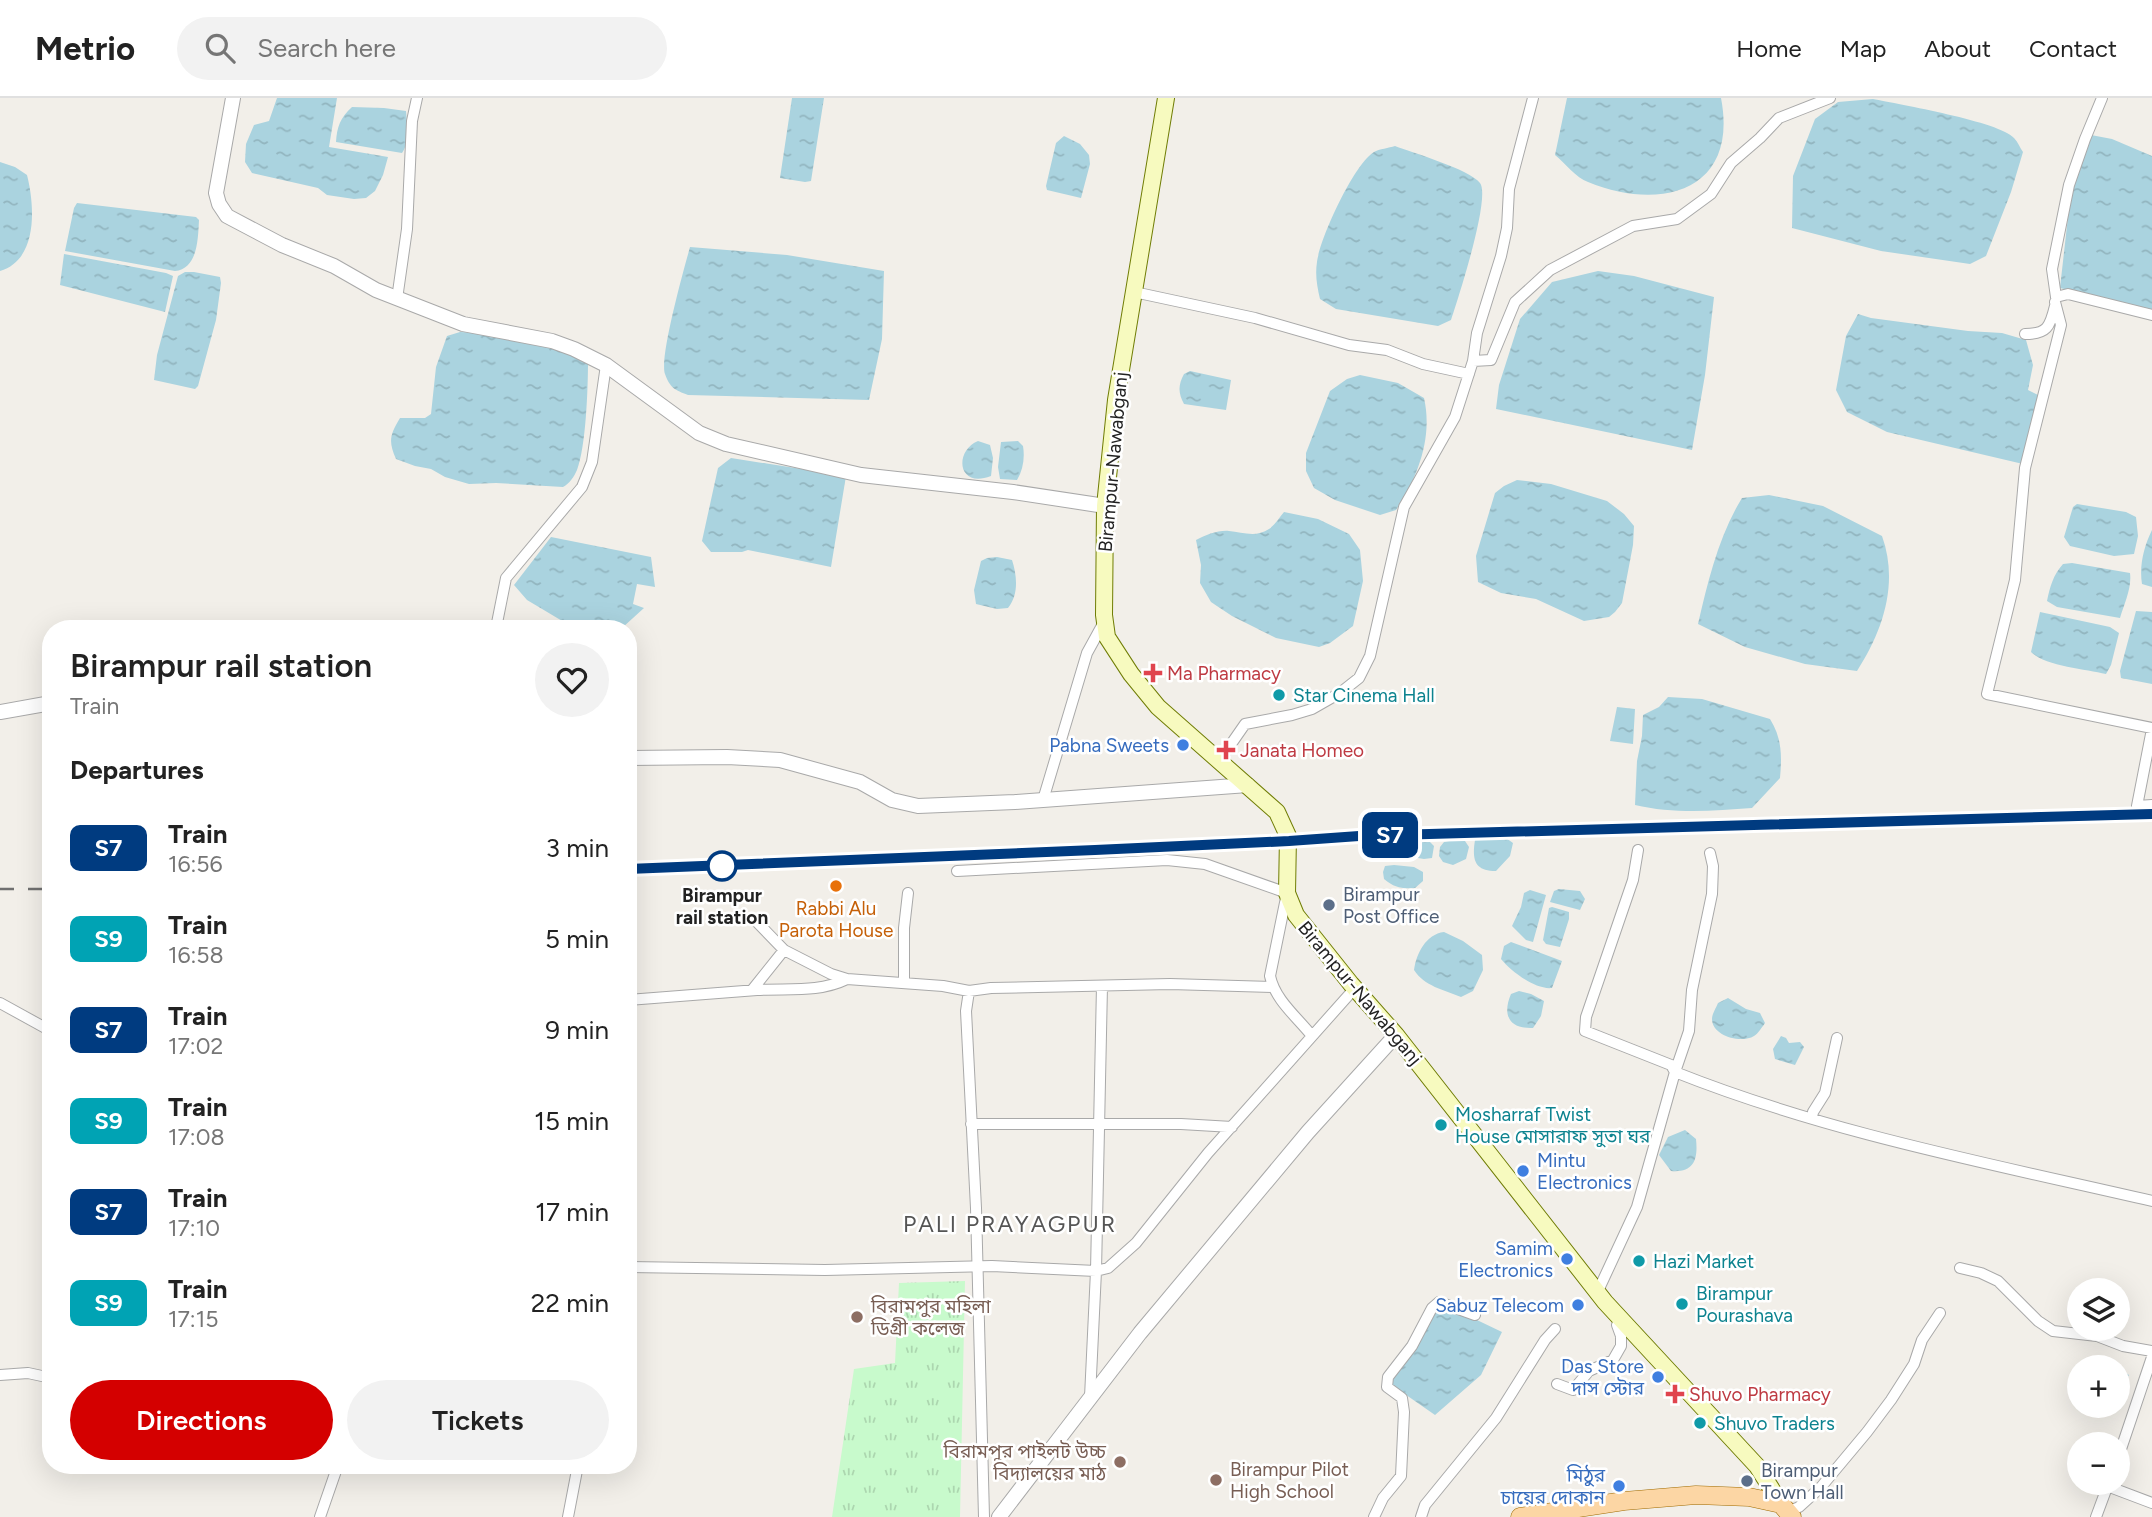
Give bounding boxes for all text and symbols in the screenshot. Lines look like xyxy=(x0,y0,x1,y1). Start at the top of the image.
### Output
search box xyxy=(177,17,667,80)
text: Metrio xyxy=(35,29,135,68)
icon: search xyxy=(201,29,239,67)
text: Search here xyxy=(257,32,396,64)
text: Home xyxy=(1736,34,1802,63)
text: Map xyxy=(1840,34,1886,63)
text: About xyxy=(1924,34,1991,63)
text: Contact xyxy=(2029,34,2117,63)
street label: Birampur-Nawabganj xyxy=(1094,371,1132,553)
button: heart xyxy=(535,643,609,717)
text: Birampur rail station xyxy=(70,646,372,685)
place label: Ma Pharmacy xyxy=(1167,662,1281,685)
marker: Ma Pharmacy xyxy=(1145,665,1161,681)
place label: Star Cinema Hall xyxy=(1293,684,1435,707)
marker: Star Cinema Hall xyxy=(1271,687,1287,703)
text: Train xyxy=(70,692,119,720)
place label: Pabna Sweets xyxy=(1049,734,1169,757)
marker: Pabna Sweets xyxy=(1175,737,1191,753)
place label: Janata Homeo xyxy=(1240,739,1364,762)
marker: Janata Homeo xyxy=(1218,742,1234,758)
text: Departures xyxy=(70,754,204,786)
line badge: S7 xyxy=(1358,812,1422,858)
text: Train xyxy=(168,818,228,850)
text: S7 xyxy=(1376,820,1404,849)
text: 3 min xyxy=(546,832,609,864)
text: S7 xyxy=(95,833,122,862)
text: 16:56 xyxy=(168,850,223,878)
marker: Birampur rail station xyxy=(707,851,737,881)
marker: Rabbi Alu Parota House xyxy=(828,878,844,894)
place label: Birampur Post Office xyxy=(1343,883,1439,928)
place label: Birampur rail station xyxy=(676,884,768,929)
place label: Rabbi Alu Parota House xyxy=(779,897,893,942)
marker: Birampur Post Office xyxy=(1321,897,1337,913)
text: Train xyxy=(168,909,228,941)
street label: Birampur-Nawabganj xyxy=(1293,916,1427,1070)
text: 5 min xyxy=(545,923,609,955)
text: S9 xyxy=(94,924,123,953)
text: 16:58 xyxy=(168,941,224,969)
text: Train xyxy=(168,1000,228,1032)
text: 9 min xyxy=(545,1014,609,1046)
text: S7 xyxy=(95,1015,122,1044)
text: 17:02 xyxy=(168,1032,223,1060)
text: Train xyxy=(168,1091,228,1123)
place label: Mosharraf Twist House মোসারাফ সুতা ঘর xyxy=(1455,1103,1651,1148)
text: 15 min xyxy=(534,1105,609,1137)
text: S9 xyxy=(94,1106,123,1135)
marker: Mosharraf Twist House মোসারাফ সুতা ঘর xyxy=(1433,1117,1449,1133)
text: 17:08 xyxy=(168,1123,225,1151)
place label: Mintu Electronics xyxy=(1537,1149,1632,1194)
marker: Mintu Electronics xyxy=(1515,1163,1531,1179)
text: Train xyxy=(168,1182,228,1214)
text: 17 min xyxy=(535,1196,609,1228)
text: S7 xyxy=(95,1197,122,1226)
district label: PALI PRAYAGPUR xyxy=(903,1210,1117,1238)
text: 17:10 xyxy=(168,1214,220,1242)
place label: Samim Electronics xyxy=(1458,1237,1553,1282)
place label: Hazi Market xyxy=(1653,1250,1754,1273)
marker: Samim Electronics xyxy=(1559,1251,1575,1267)
marker: Hazi Market xyxy=(1631,1253,1647,1269)
text: Train xyxy=(168,1273,228,1305)
map controls xyxy=(2067,1278,2130,1495)
button: layers xyxy=(2067,1278,2130,1341)
place label: Birampur Pourashava xyxy=(1696,1282,1793,1327)
text: 22 min xyxy=(531,1287,609,1319)
text: S9 xyxy=(94,1288,123,1317)
place label: Sabuz Telecom xyxy=(1435,1294,1564,1317)
place label: বিরামপুর মহিলা ডিগ্রী কলেজ xyxy=(870,1295,992,1340)
marker: Birampur Pourashava xyxy=(1674,1296,1690,1312)
marker: Sabuz Telecom xyxy=(1570,1297,1586,1313)
text: 17:15 xyxy=(168,1305,218,1333)
marker: বিরামপুর মহিলা ডিগ্রী কলেজ xyxy=(849,1309,865,1325)
place label: Das Store দাস স্টোর xyxy=(1561,1355,1645,1400)
button: + xyxy=(2067,1355,2130,1418)
marker: Das Store দাস স্টোর xyxy=(1650,1369,1666,1385)
button: Directions xyxy=(70,1380,333,1460)
button: Tickets xyxy=(347,1380,609,1460)
place label: Shuvo Pharmacy xyxy=(1689,1383,1831,1406)
marker: Shuvo Pharmacy xyxy=(1667,1386,1683,1402)
place label: Shuvo Traders xyxy=(1714,1412,1835,1435)
marker: Shuvo Traders xyxy=(1692,1415,1708,1431)
button: − xyxy=(2067,1432,2130,1495)
place label: বিরামপুর পাইলট উচ্চ বিদ্যালয়ের মাঠ xyxy=(943,1440,1107,1485)
marker: বিরামপুর পাইলট উচ্চ বিদ্যালয়ের মাঠ xyxy=(1112,1454,1128,1470)
place label: Birampur Pilot High School xyxy=(1230,1458,1349,1503)
place label: Birampur Town Hall xyxy=(1761,1459,1844,1504)
place label: মিঠুর চায়ের দোকান xyxy=(1500,1464,1606,1509)
marker: Birampur Pilot High School xyxy=(1208,1472,1224,1488)
marker: Birampur Town Hall xyxy=(1739,1473,1755,1489)
marker: মিঠুর চায়ের দোকান xyxy=(1611,1478,1627,1494)

